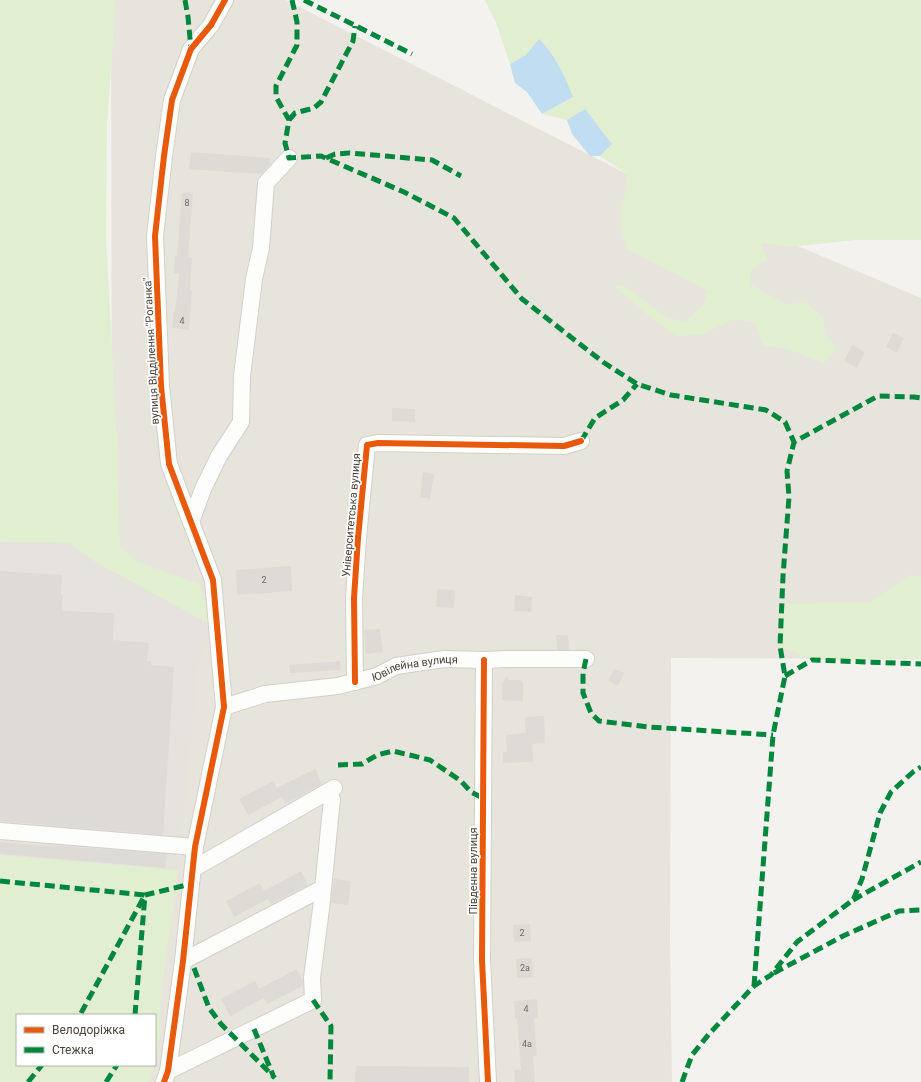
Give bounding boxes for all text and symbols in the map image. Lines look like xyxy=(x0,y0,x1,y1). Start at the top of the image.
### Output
house number: 8 xyxy=(184,198,190,208)
street label: вулиця Відділення "Роганка" xyxy=(141,277,162,425)
house number: 4 xyxy=(179,316,185,326)
street label: Університетська вулиця xyxy=(340,453,363,577)
house number: 2 xyxy=(261,575,267,585)
street label: Ювілейна вулиця xyxy=(370,653,458,684)
street label: Південна вулиця xyxy=(467,827,480,915)
house number: 2 xyxy=(519,928,525,938)
house number: 2а xyxy=(520,963,530,973)
house number: 4 xyxy=(523,1004,529,1014)
legend xyxy=(16,1014,156,1066)
text: Велодоріжка xyxy=(52,1023,125,1037)
house number: 4а xyxy=(522,1039,532,1049)
text: Стежка xyxy=(52,1043,94,1057)

